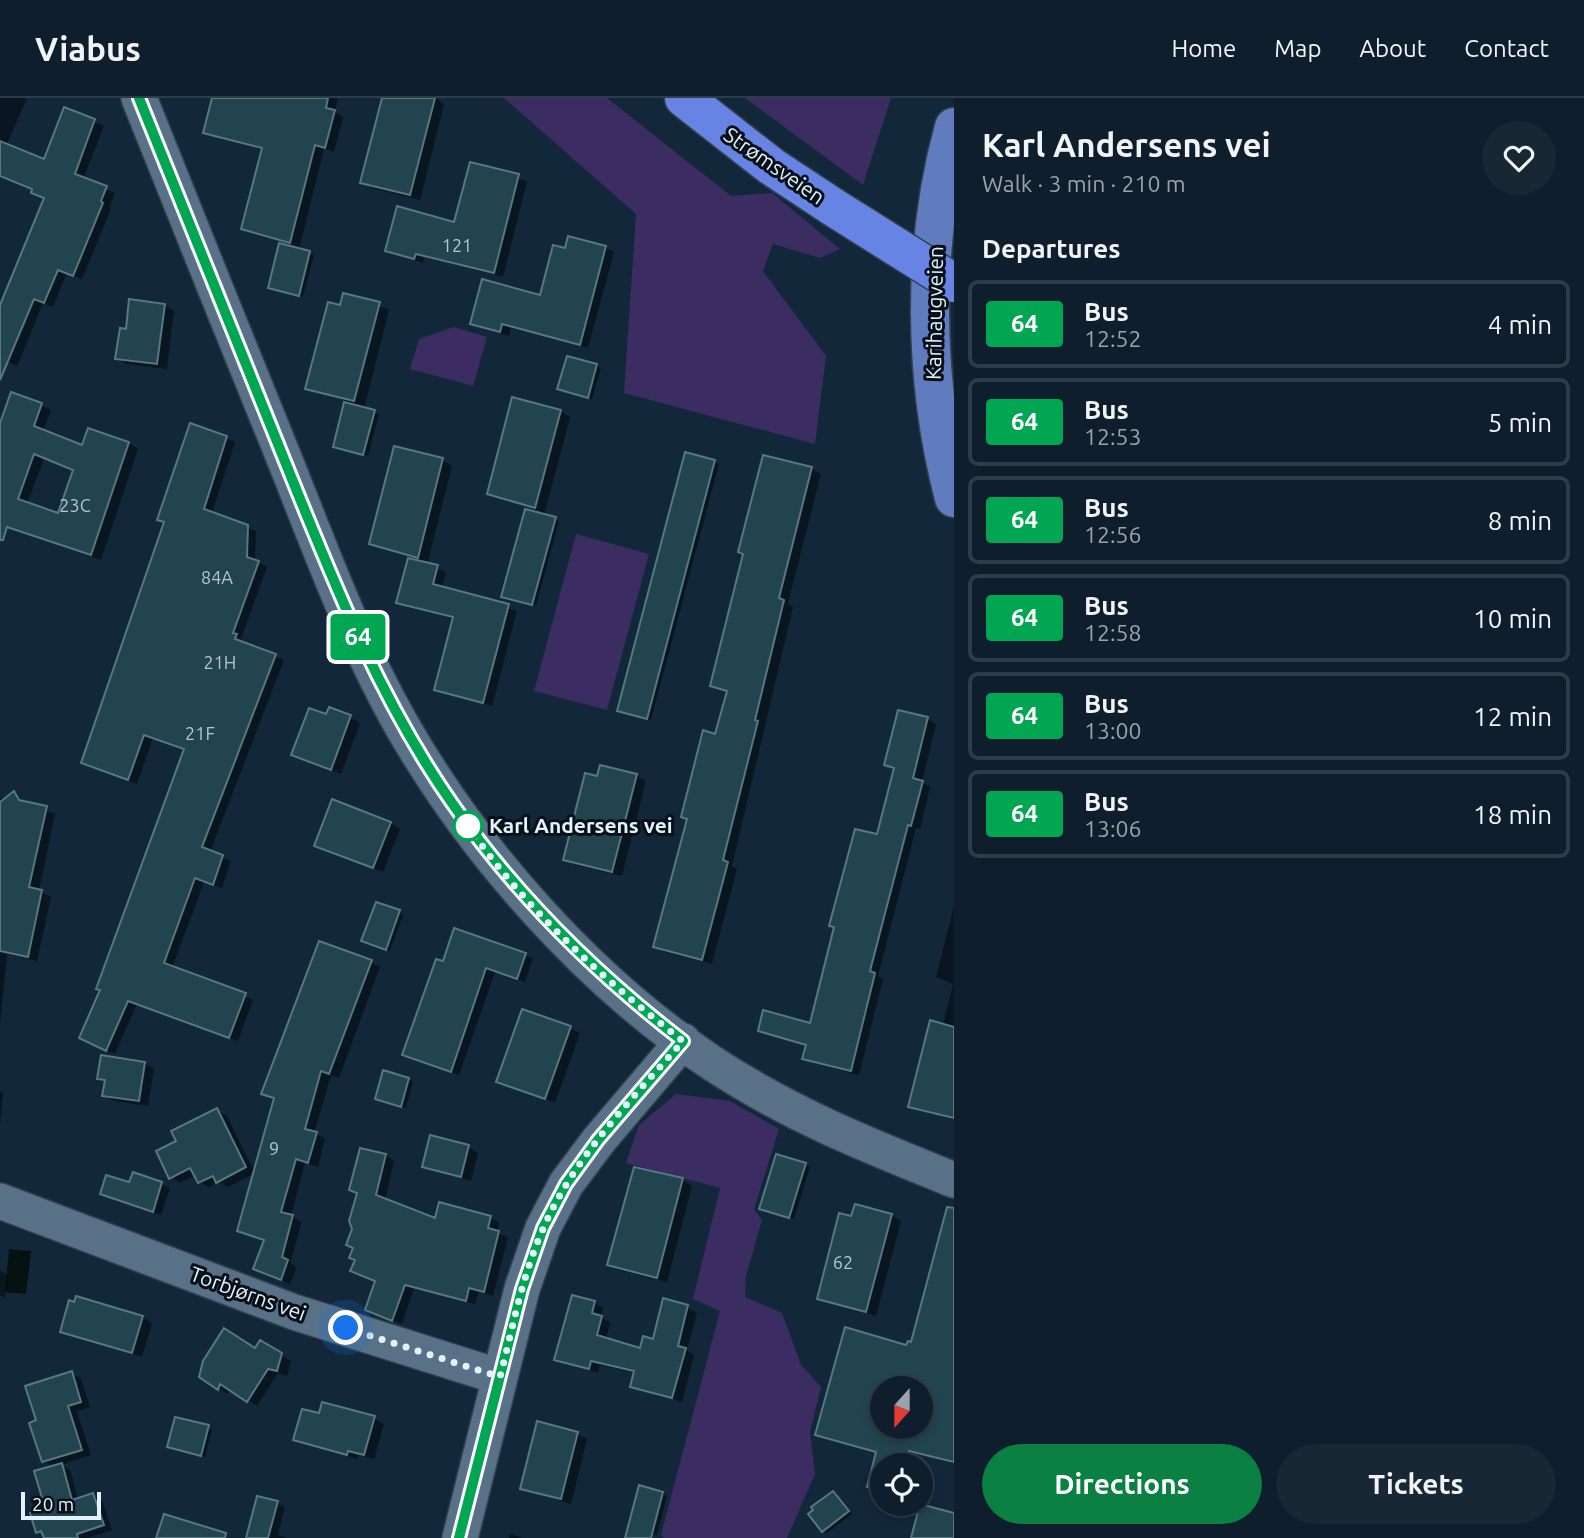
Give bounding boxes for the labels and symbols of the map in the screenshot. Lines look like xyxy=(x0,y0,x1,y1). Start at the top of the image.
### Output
street label: Strømsveien xyxy=(720,122,829,209)
house number: 121 xyxy=(442,235,472,255)
street label: Karihaugveien xyxy=(921,246,947,380)
house number: 23C xyxy=(59,495,91,515)
house number: 84A xyxy=(201,567,233,587)
line badge: 64 xyxy=(326,614,390,660)
house number: 21H xyxy=(204,652,236,672)
house number: 21F xyxy=(185,723,215,743)
marker: Karl Andersens vei xyxy=(453,811,483,841)
place label: Karl Andersens vei xyxy=(489,813,673,837)
house number: 9 xyxy=(269,1138,279,1158)
house number: 62 xyxy=(833,1252,853,1272)
street label: Torbjørns vei xyxy=(187,1261,309,1325)
your location xyxy=(328,1310,363,1345)
north arrow xyxy=(870,1376,933,1438)
scale bar xyxy=(21,1489,102,1521)

